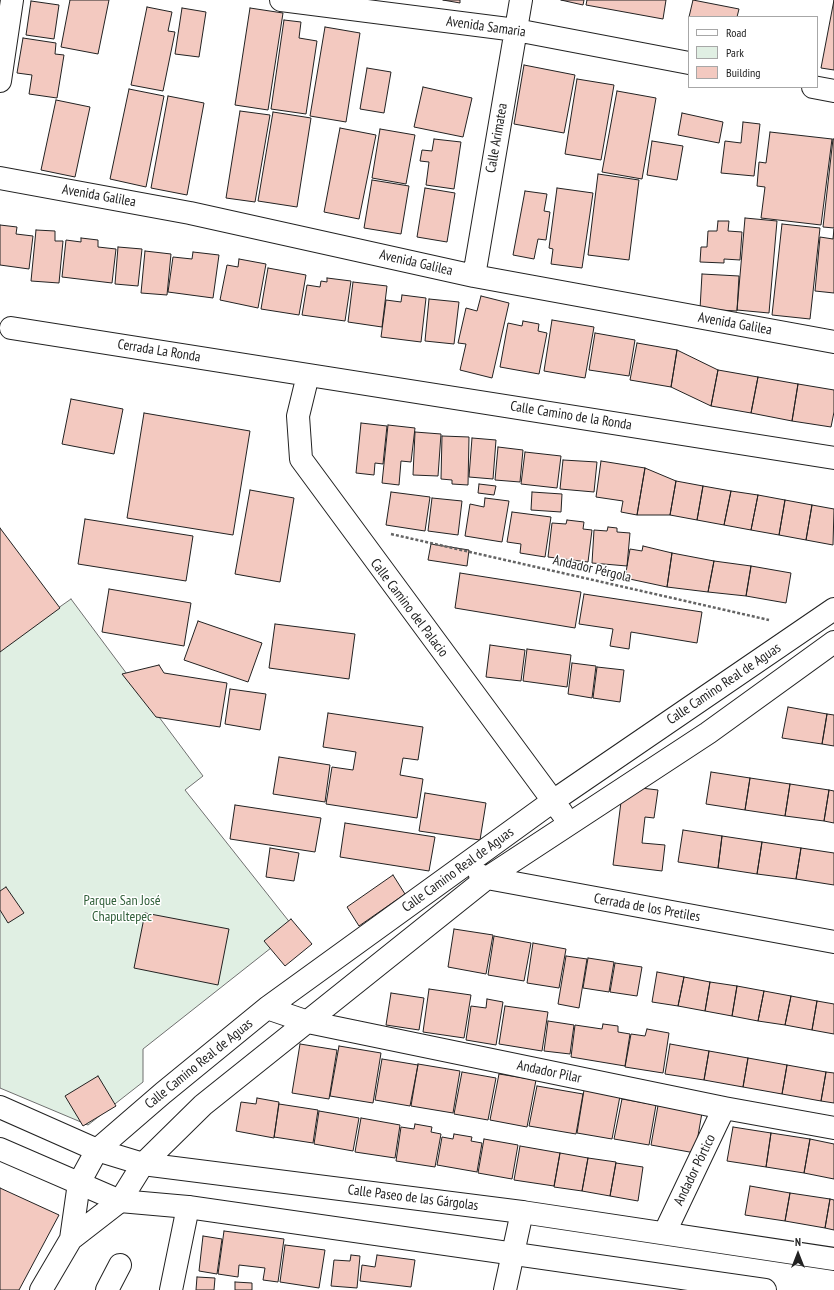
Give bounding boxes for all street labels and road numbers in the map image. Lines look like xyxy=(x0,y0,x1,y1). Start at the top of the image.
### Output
street label: Avenida Samaria xyxy=(445,13,527,41)
street label: Calle Arimatea xyxy=(483,102,511,174)
street label: Avenida Galilea xyxy=(61,181,137,211)
street label: Avenida Galilea xyxy=(378,246,454,280)
street label: Avenida Galilea xyxy=(697,309,773,339)
street label: Cerrada La Ronda xyxy=(116,336,202,366)
street label: Calle Camino de la Ronda xyxy=(509,398,633,434)
street label: Andador Pérgola xyxy=(551,552,633,586)
street label: Calle Camino del Palacio xyxy=(367,556,451,660)
street label: Calle Camino Real de Aguas xyxy=(664,640,784,728)
street label: Calle Camino Real de Aguas xyxy=(399,824,517,916)
street label: Cerrada de los Pretiles xyxy=(592,890,702,926)
street label: Calle Camino Real de Aguas xyxy=(142,1015,256,1113)
street label: Andador Pilar xyxy=(515,1057,583,1087)
street label: Andador Pórtico xyxy=(671,1132,719,1208)
street label: Calle Paseo de las Gárgolas xyxy=(347,1182,479,1214)

